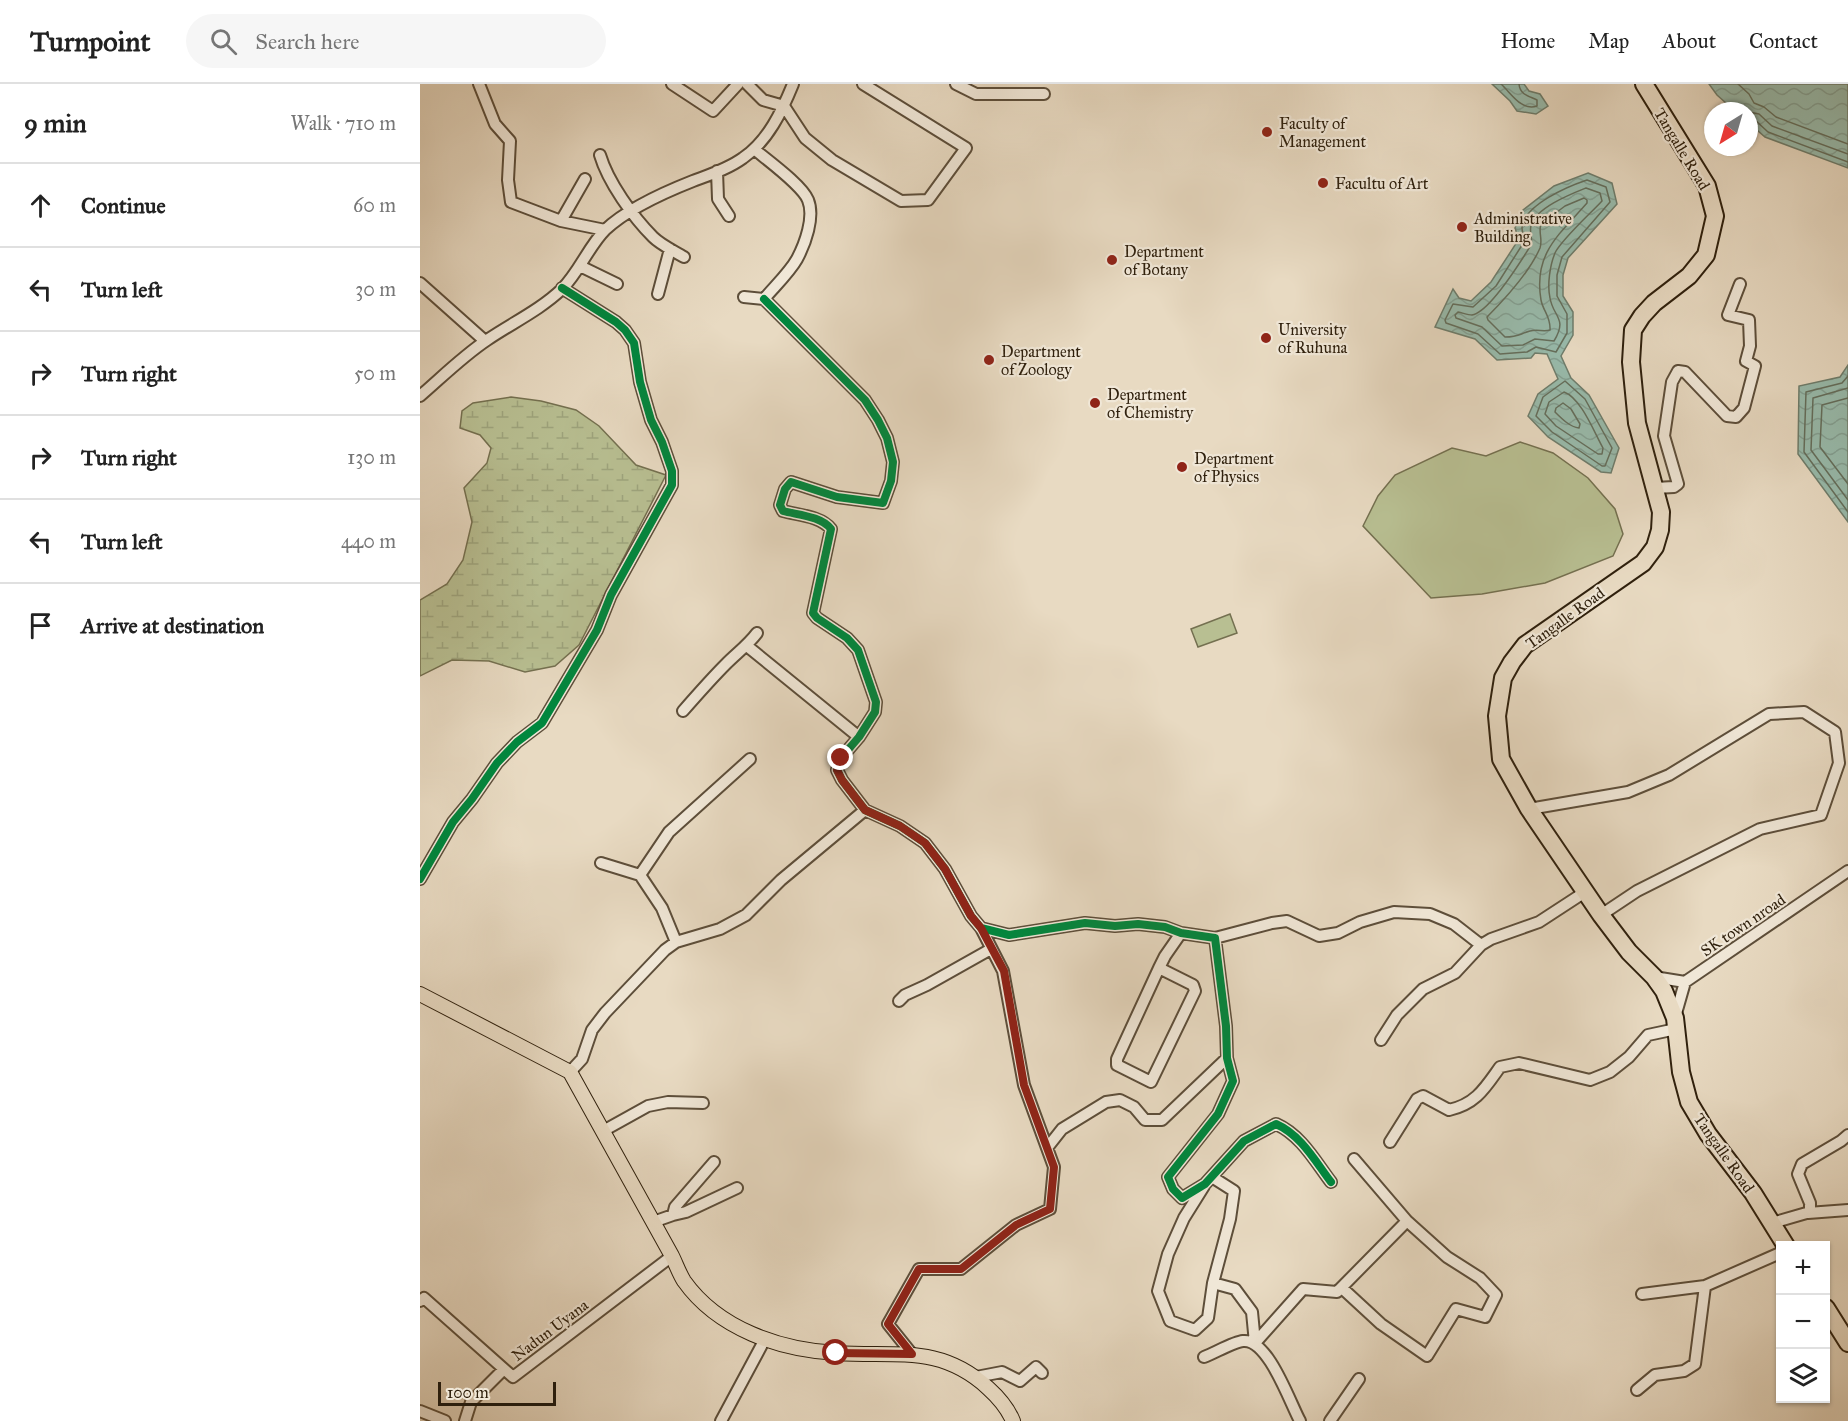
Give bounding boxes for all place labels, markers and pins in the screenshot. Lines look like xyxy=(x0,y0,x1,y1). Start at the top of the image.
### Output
place label: Faculty of Management xyxy=(1279,114,1366,152)
marker: Faculty of Management xyxy=(1260,125,1274,139)
place label: Facultu of Art xyxy=(1335,174,1429,193)
marker: Facultu of Art xyxy=(1316,176,1330,190)
place label: Administrative Building xyxy=(1473,209,1572,247)
marker: Administrative Building xyxy=(1455,220,1469,234)
place label: Department of Botany xyxy=(1124,242,1204,279)
marker: Department of Botany xyxy=(1105,253,1119,267)
place label: University of Ruhuna xyxy=(1278,320,1348,357)
marker: University of Ruhuna xyxy=(1259,331,1273,345)
place label: Department of Zoology xyxy=(1001,342,1081,380)
marker: Department of Zoology xyxy=(982,353,996,367)
place label: Department of Chemistry xyxy=(1107,385,1194,422)
marker: Department of Chemistry xyxy=(1088,396,1102,410)
place label: Department of Physics xyxy=(1194,449,1274,486)
marker: Department of Physics xyxy=(1175,460,1189,474)

